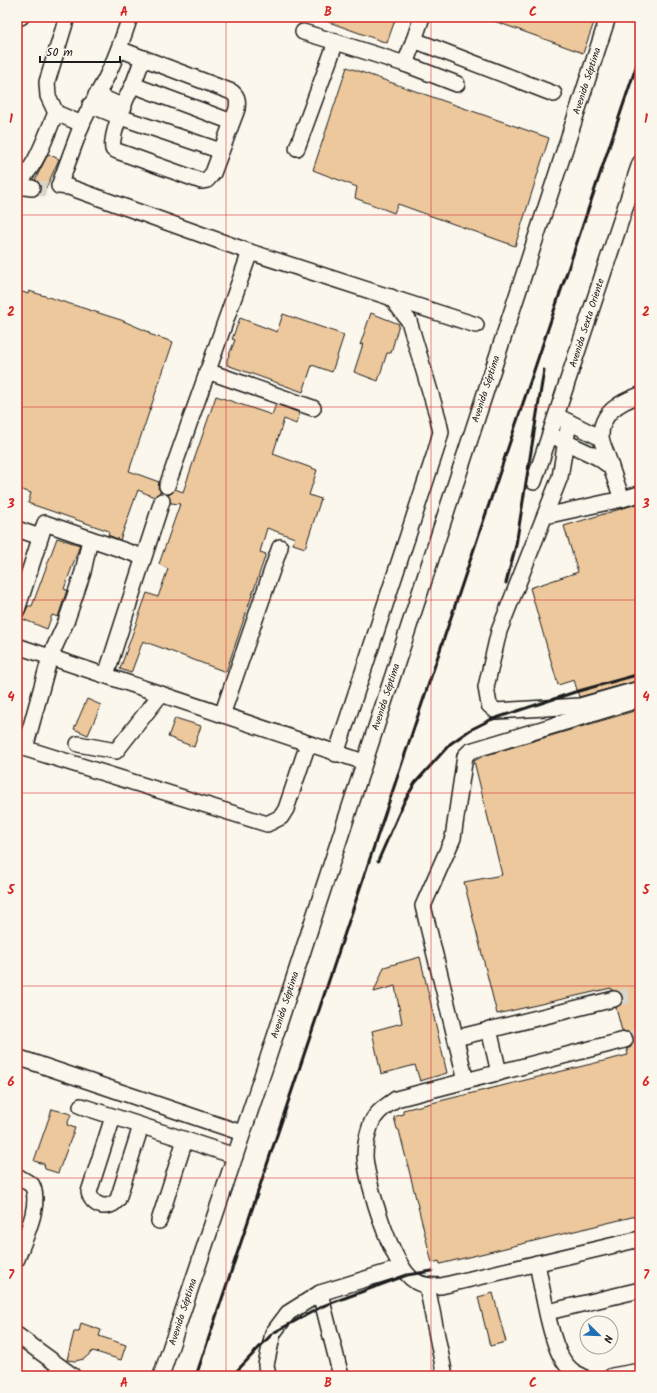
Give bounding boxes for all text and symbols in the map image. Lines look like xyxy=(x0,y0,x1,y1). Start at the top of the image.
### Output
text: A xyxy=(120,2,128,23)
text: B xyxy=(324,2,332,23)
text: C xyxy=(529,2,537,23)
scale bar xyxy=(40,38,120,64)
text: 50 m xyxy=(46,43,73,62)
street label: Avenida Séptima xyxy=(569,45,605,117)
text: 1 xyxy=(9,109,13,130)
text: 1 xyxy=(644,109,648,130)
street label: Avenida Sexta Oriente xyxy=(565,276,609,370)
text: 2 xyxy=(7,302,15,323)
text: 2 xyxy=(642,302,650,323)
street label: Avenida Séptima xyxy=(468,353,504,425)
text: 3 xyxy=(6,494,15,515)
text: 3 xyxy=(641,494,650,515)
street label: Avenida Séptima xyxy=(368,661,404,733)
text: 4 xyxy=(7,687,15,708)
text: 4 xyxy=(642,687,650,708)
text: 5 xyxy=(7,880,16,901)
text: 5 xyxy=(642,880,651,901)
street label: Avenida Séptima xyxy=(267,969,303,1041)
text: 6 xyxy=(7,1072,15,1093)
text: 6 xyxy=(642,1072,650,1093)
text: 7 xyxy=(8,1265,15,1286)
text: 7 xyxy=(643,1265,650,1286)
street label: Avenida Séptima xyxy=(165,1276,201,1348)
north arrow xyxy=(579,1315,619,1355)
text: N xyxy=(598,1332,617,1345)
text: A xyxy=(120,1373,128,1393)
text: B xyxy=(324,1373,332,1393)
text: C xyxy=(529,1373,537,1393)

